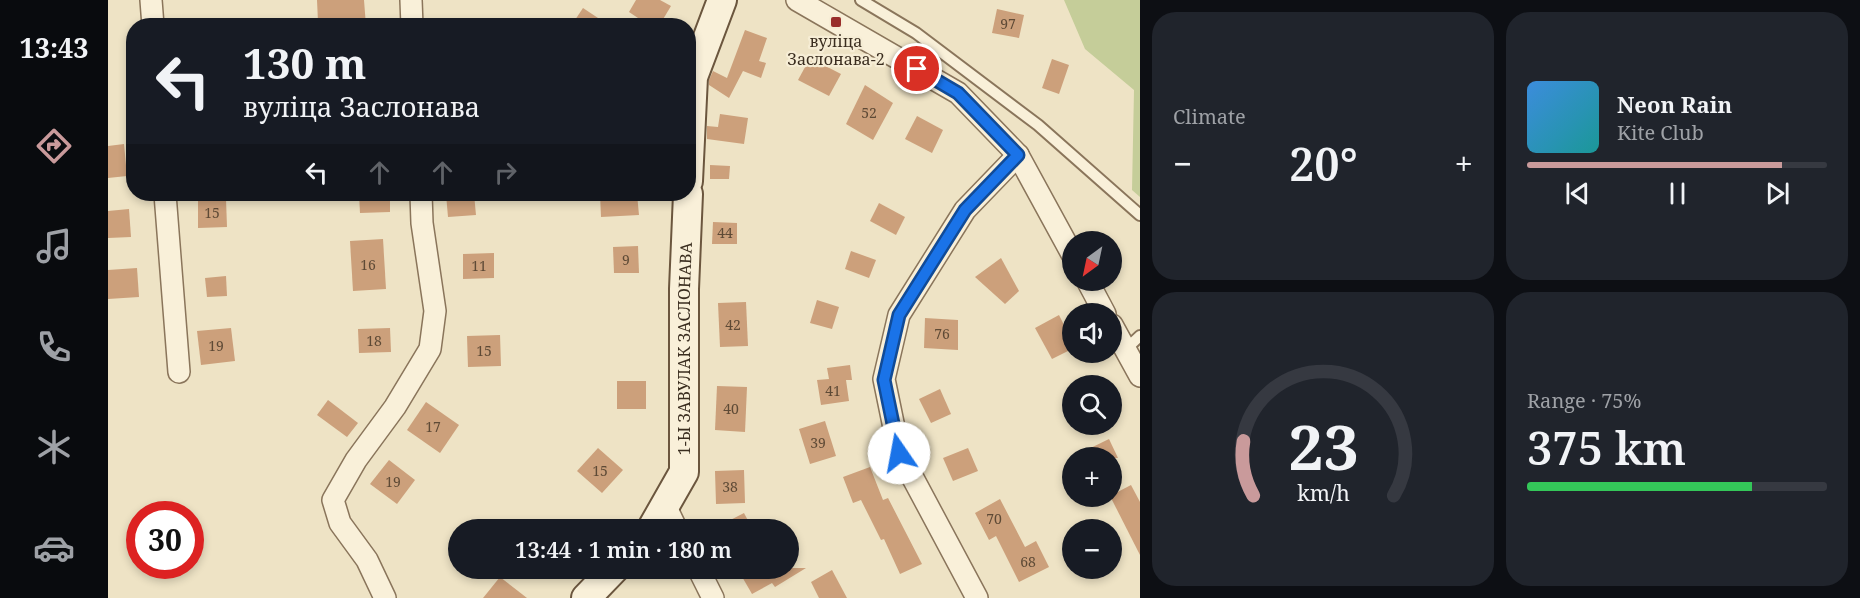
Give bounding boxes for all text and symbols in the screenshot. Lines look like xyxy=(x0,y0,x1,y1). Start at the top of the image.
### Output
house number: 97 xyxy=(1000,14,1016,33)
marker: вуліца Заслонава-2 xyxy=(829,15,843,29)
text: 13:43 xyxy=(19,29,89,66)
place label: вуліца Заслонава-2 xyxy=(787,30,885,70)
text: 130 m xyxy=(243,34,367,91)
icon: left xyxy=(144,42,222,120)
pin xyxy=(891,43,942,94)
icon: arrive xyxy=(900,52,933,85)
text: вуліца Заслонава xyxy=(243,88,480,125)
text: Neon Rain xyxy=(1617,89,1732,119)
house number: 52 xyxy=(861,103,877,122)
text: Climate xyxy=(1173,103,1246,130)
text: Kite Club xyxy=(1617,119,1704,146)
icon: directions xyxy=(33,125,75,167)
text: 20° xyxy=(1289,133,1358,194)
text: − xyxy=(1173,141,1192,186)
text: + xyxy=(1455,141,1473,186)
icon: left xyxy=(300,156,333,189)
icon: ahead xyxy=(363,156,396,189)
icon: ahead xyxy=(426,156,459,189)
icon: right xyxy=(489,156,522,189)
icon: previous xyxy=(1561,177,1594,210)
icon: pause xyxy=(1661,177,1694,210)
icon: next xyxy=(1761,177,1794,210)
house number: 15 xyxy=(204,203,220,222)
house number: 44 xyxy=(717,223,733,242)
icon: music xyxy=(33,225,75,267)
north arrow xyxy=(1062,231,1122,291)
map controls xyxy=(1062,231,1122,579)
street label: 1-Ы ЗАВУЛАК ЗАСЛОНАВА xyxy=(673,241,697,455)
house number: 9 xyxy=(622,250,630,269)
house number: 16 xyxy=(360,255,376,274)
house number: 11 xyxy=(471,256,487,275)
button: sound xyxy=(1062,303,1122,363)
house number: 42 xyxy=(725,315,741,334)
house number: 76 xyxy=(934,324,950,343)
icon: phone xyxy=(33,326,75,368)
house number: 18 xyxy=(366,331,382,350)
house number: 19 xyxy=(208,336,224,355)
house number: 15 xyxy=(476,341,492,360)
button: search xyxy=(1062,375,1122,435)
house number: 41 xyxy=(825,381,841,400)
text: Range · 75% xyxy=(1527,387,1641,414)
house number: 40 xyxy=(723,399,739,418)
text: 23 xyxy=(1288,403,1358,488)
house number: 17 xyxy=(425,417,441,436)
text: 375 km xyxy=(1527,417,1686,478)
position arrow xyxy=(867,421,931,485)
icon: climate xyxy=(33,426,75,468)
house number: 39 xyxy=(810,433,826,452)
button: + xyxy=(1062,447,1122,507)
house number: 15 xyxy=(592,461,608,480)
house number: 19 xyxy=(385,472,401,491)
house number: 38 xyxy=(722,477,738,496)
text: km/h xyxy=(1297,478,1350,507)
speed limit sign: 30 xyxy=(126,501,204,579)
house number: 70 xyxy=(986,509,1002,528)
button: − xyxy=(1062,519,1122,579)
icon: car xyxy=(33,527,75,569)
text: 13:44 · 1 min · 180 m xyxy=(515,534,732,564)
house number: 68 xyxy=(1020,552,1036,571)

